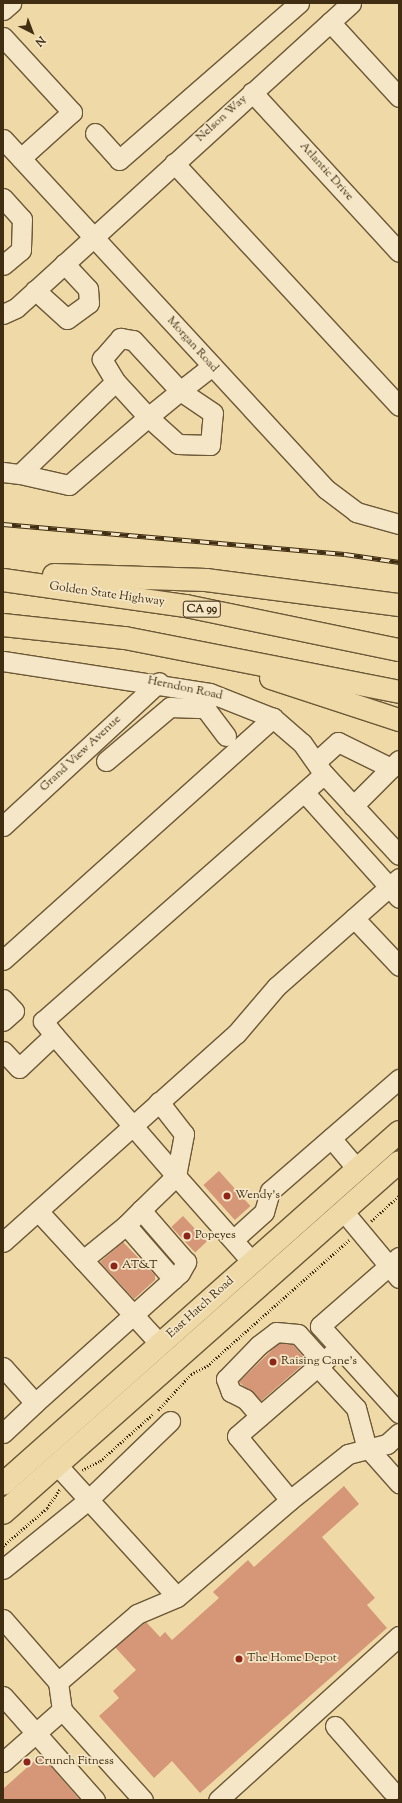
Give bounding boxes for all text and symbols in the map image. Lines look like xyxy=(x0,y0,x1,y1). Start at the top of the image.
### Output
north arrow xyxy=(12,12,52,52)
text: N xyxy=(31,32,49,50)
street label: Nelson Way xyxy=(194,93,250,145)
street label: Atlantic Drive xyxy=(296,140,356,204)
street label: Morgan Road xyxy=(163,314,221,376)
street label: Golden State Highway xyxy=(48,580,166,610)
road number: CA 99 xyxy=(182,600,222,618)
street label: Herndon Road xyxy=(146,674,224,704)
street label: Grand View Avenue xyxy=(38,713,124,795)
place label: Wendy's xyxy=(235,1189,280,1203)
marker: Wendy's xyxy=(222,1191,232,1201)
place label: Popeyes xyxy=(195,1229,236,1243)
marker: Popeyes xyxy=(182,1231,192,1241)
place label: AT&T xyxy=(122,1259,157,1273)
marker: AT&T xyxy=(109,1261,119,1271)
street label: East Hatch Road xyxy=(165,1274,237,1342)
place label: Raising Cane's xyxy=(281,1355,357,1369)
marker: Raising Cane's xyxy=(268,1357,278,1367)
place label: The Home Depot xyxy=(247,1652,337,1666)
marker: The Home Depot xyxy=(234,1654,244,1664)
place label: Crunch Fitness xyxy=(35,1755,114,1769)
marker: Crunch Fitness xyxy=(22,1757,32,1767)

